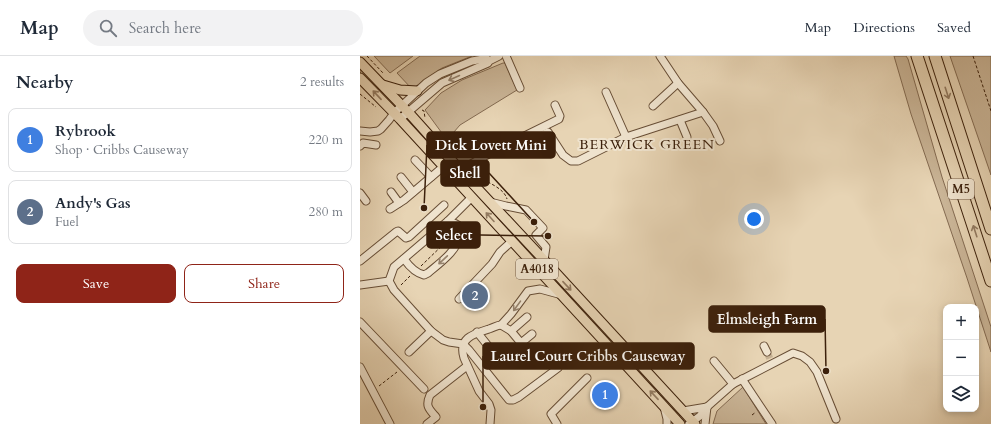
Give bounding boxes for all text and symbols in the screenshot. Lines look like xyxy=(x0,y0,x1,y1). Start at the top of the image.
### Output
search box xyxy=(83,10,363,46)
text: Map xyxy=(20,15,59,41)
icon: search xyxy=(97,17,119,39)
text: Search here xyxy=(129,18,201,38)
text: Map xyxy=(805,18,831,37)
text: Directions xyxy=(853,18,915,37)
text: Saved xyxy=(937,18,971,37)
text: Nearby xyxy=(16,71,73,94)
text: 2 results xyxy=(300,73,344,91)
one-way arrow xyxy=(449,74,461,82)
one-way arrow xyxy=(944,86,951,99)
one-way arrow xyxy=(372,90,382,100)
text: Rybrook xyxy=(55,121,116,141)
text: 1 xyxy=(27,131,33,149)
text: 220 m xyxy=(309,131,343,149)
callout: Dick Lovett Mini xyxy=(427,132,555,158)
district label: BERWICK GREEN xyxy=(579,135,715,154)
text: Dick Lovett Mini xyxy=(435,136,547,155)
text: Shop · Cribbs Causeway xyxy=(55,141,189,159)
callout: Shell xyxy=(441,160,489,186)
text: Shell xyxy=(449,164,481,183)
road number: M5 xyxy=(948,179,974,199)
text: Andy's Gas xyxy=(55,193,131,213)
text: 2 xyxy=(27,203,33,221)
text: 280 m xyxy=(309,203,343,221)
your location xyxy=(744,209,764,229)
text: Fuel xyxy=(55,213,79,231)
one-way arrow xyxy=(486,213,495,223)
callout: Select xyxy=(427,222,480,248)
one-way arrow xyxy=(971,224,978,237)
text: Select xyxy=(435,226,473,245)
one-way arrow xyxy=(438,255,448,265)
road number: A4018 xyxy=(516,259,558,279)
button: Save xyxy=(16,264,176,303)
button: Share xyxy=(184,264,344,303)
pin: 2 xyxy=(462,281,488,311)
one-way arrow xyxy=(563,281,572,291)
one-way arrow xyxy=(513,300,521,311)
map controls xyxy=(943,304,979,412)
button: + xyxy=(943,304,979,340)
callout: Elmsleigh Farm xyxy=(709,306,825,332)
text: Elmsleigh Farm xyxy=(717,310,817,329)
button: − xyxy=(943,340,979,376)
callout: Laurel Court Cribbs Causeway xyxy=(483,343,694,369)
text: Laurel Court Cribbs Causeway xyxy=(491,347,686,366)
button: layers xyxy=(943,376,979,412)
pin: 1 xyxy=(592,380,618,410)
one-way arrow xyxy=(649,390,659,400)

